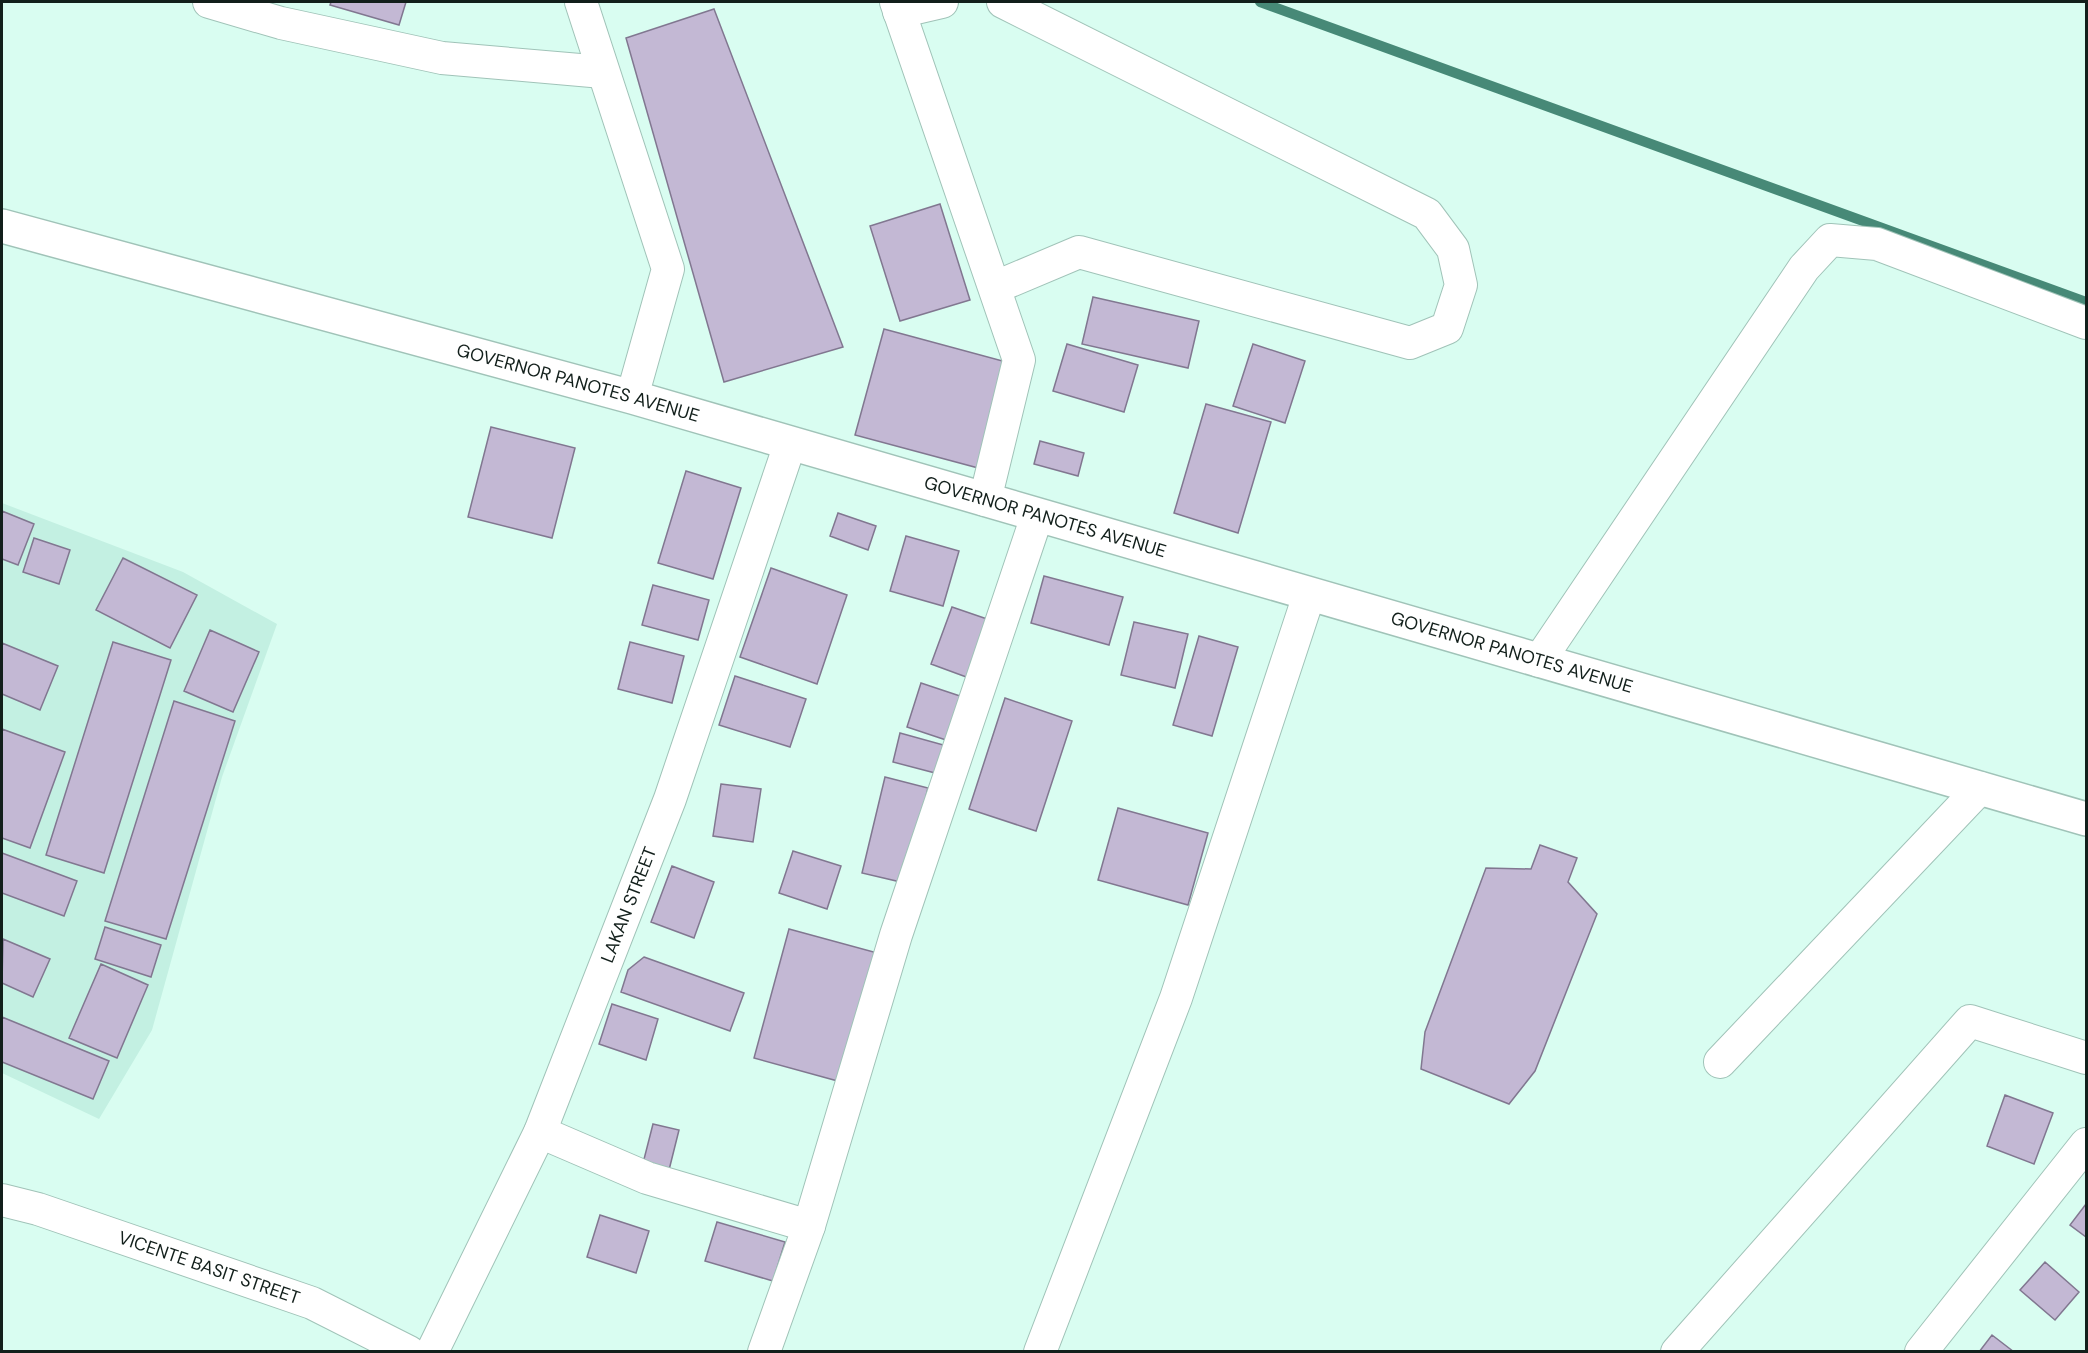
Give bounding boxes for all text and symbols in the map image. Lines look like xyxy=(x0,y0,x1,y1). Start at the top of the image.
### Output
street label: GOVERNOR PANOTES AVENUE xyxy=(454,338,702,428)
street label: GOVERNOR PANOTES AVENUE xyxy=(921,470,1169,563)
street label: GOVERNOR PANOTES AVENUE xyxy=(1388,606,1636,699)
street label: LAKAN STREET xyxy=(595,843,662,966)
street label: VICENTE BASIT STREET xyxy=(115,1225,303,1310)

